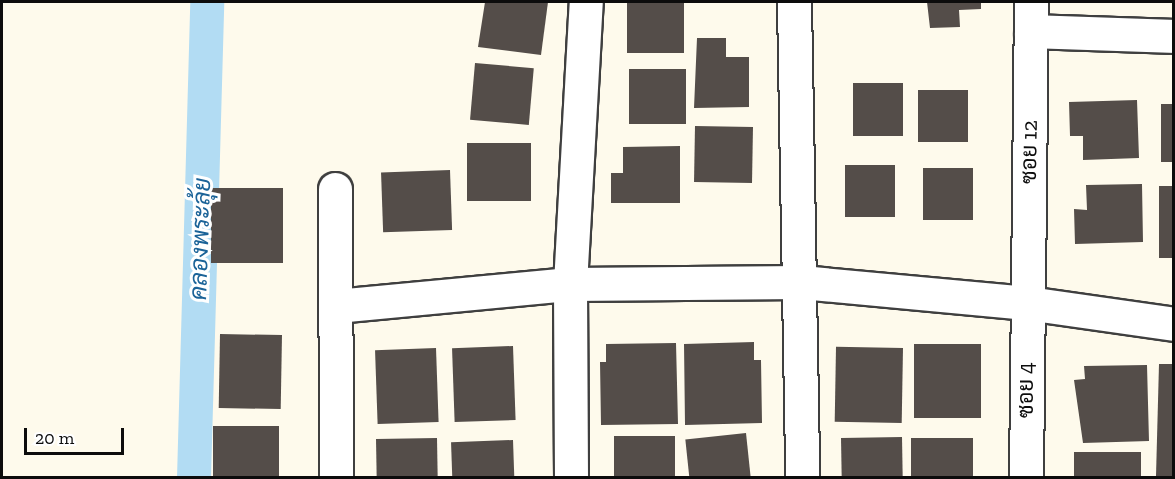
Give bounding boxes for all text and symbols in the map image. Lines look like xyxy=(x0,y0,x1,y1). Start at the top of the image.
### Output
street label: ซอย 12 xyxy=(1015,120,1043,184)
water label: คลองพระลุ้ย xyxy=(183,177,217,301)
street label: ซอย 4 xyxy=(1013,362,1039,418)
scale bar xyxy=(27,416,128,454)
text: 20 m xyxy=(35,427,74,449)

